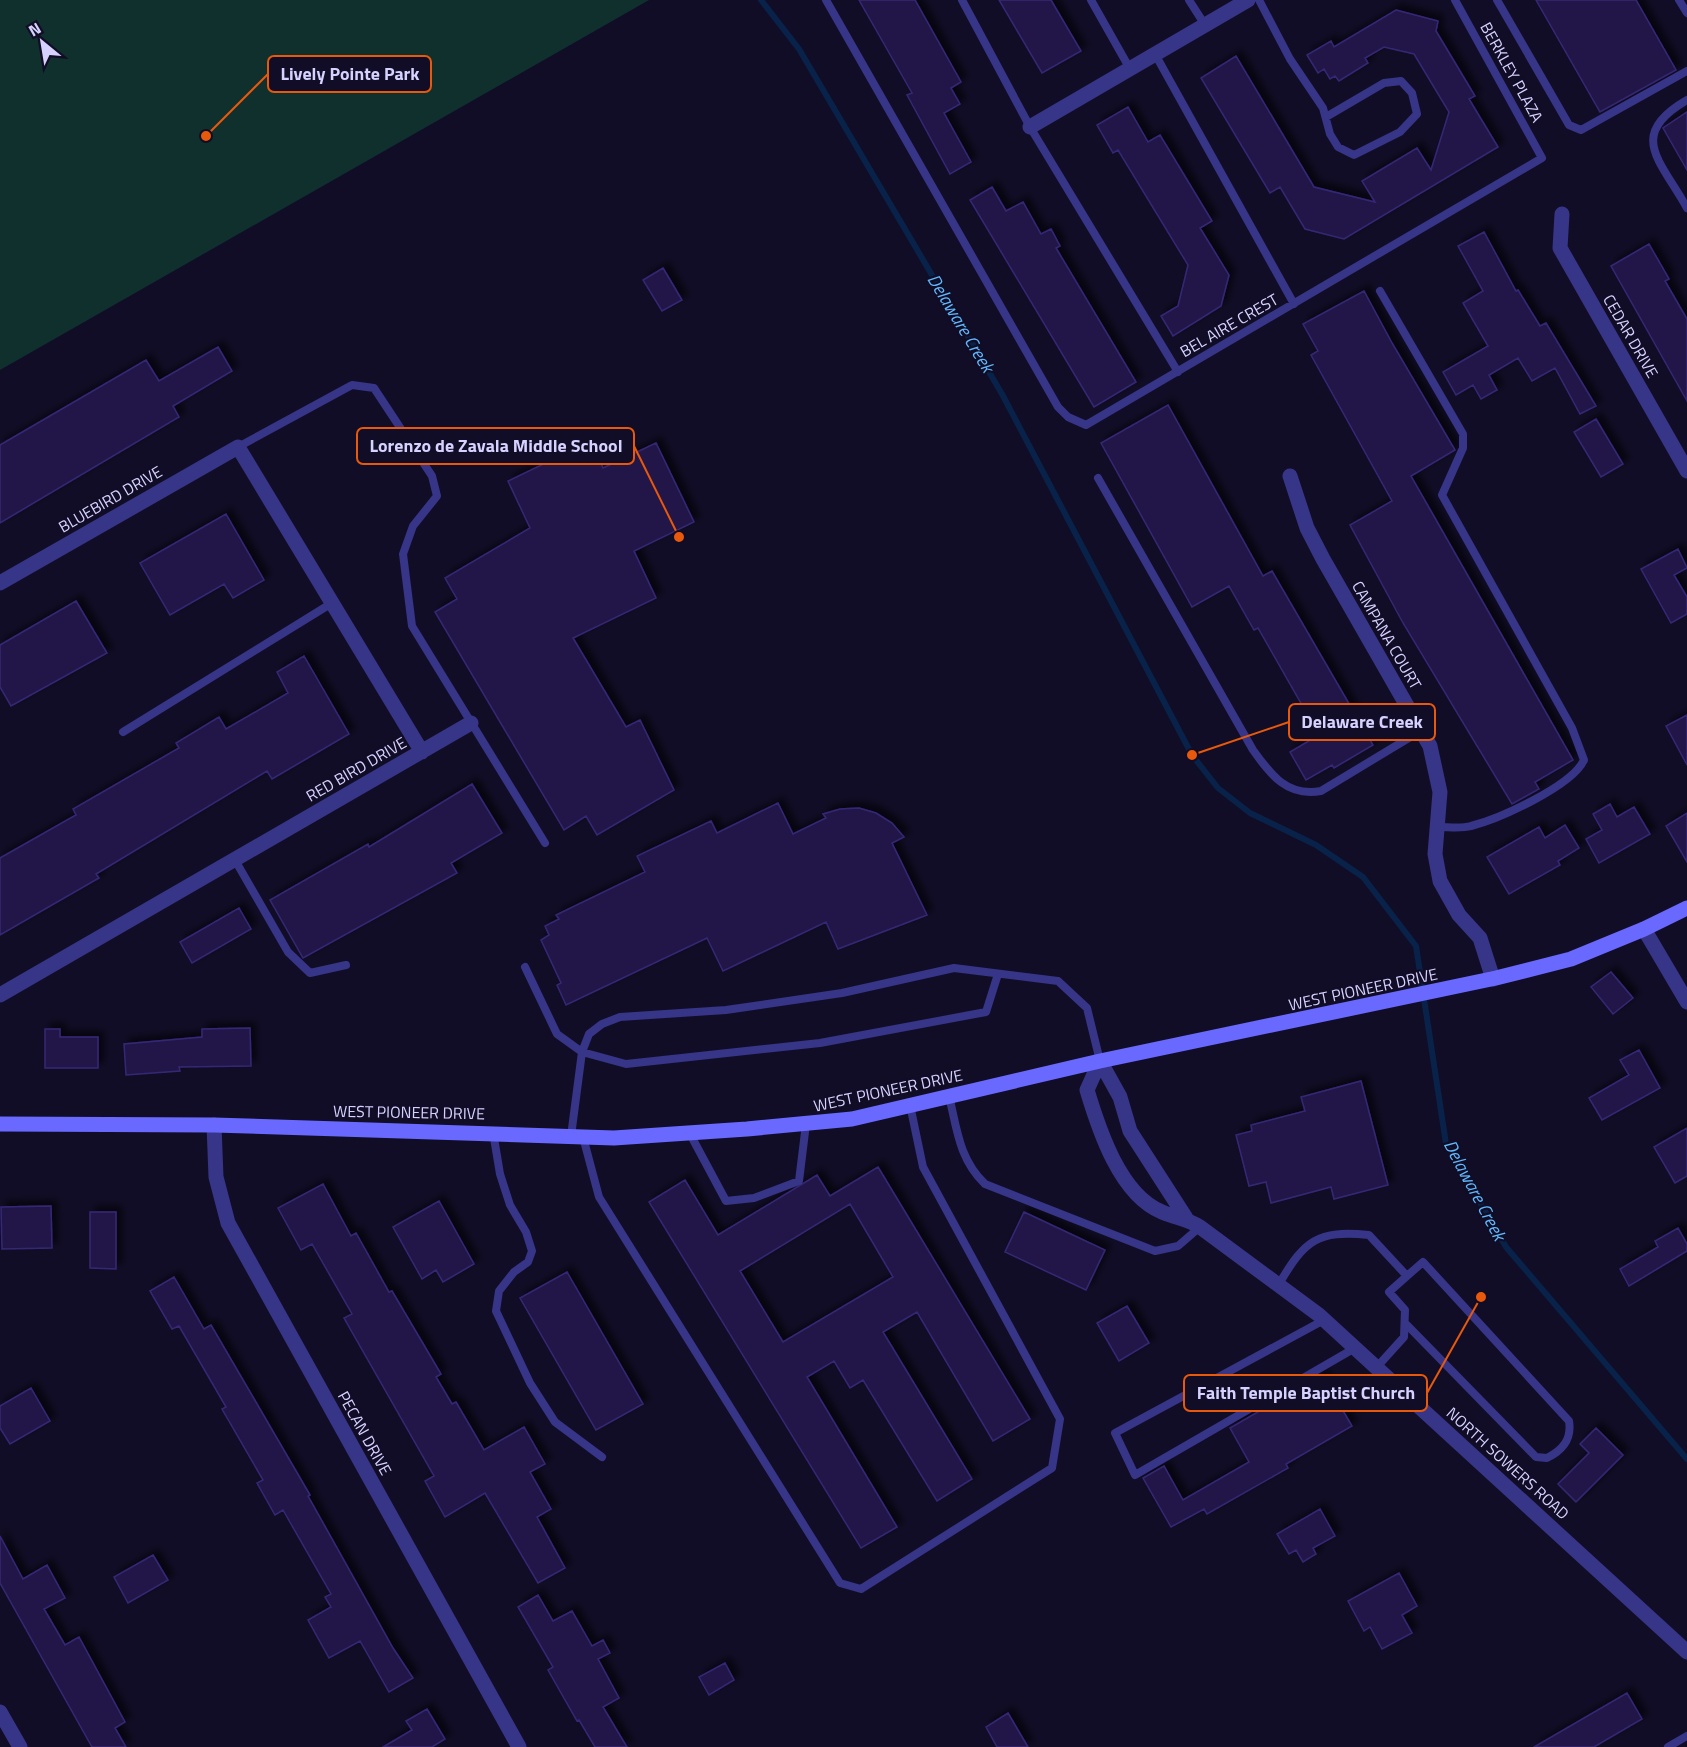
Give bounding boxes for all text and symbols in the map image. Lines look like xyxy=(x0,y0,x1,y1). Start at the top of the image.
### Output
north arrow xyxy=(12,12,72,72)
text: N xyxy=(24,16,45,42)
street label: BERKLEY PLAZA xyxy=(1475,18,1550,127)
callout: Lively Pointe Park xyxy=(268,56,431,92)
text: Lively Pointe Park xyxy=(280,60,420,87)
water label: Delaware Creek xyxy=(921,268,1002,379)
street label: BEL AIRE CREST xyxy=(1175,287,1283,363)
street label: CEDAR DRIVE xyxy=(1597,290,1665,382)
callout: Lorenzo de Zavala Middle School xyxy=(357,428,634,464)
text: Lorenzo de Zavala Middle School xyxy=(369,432,623,459)
street label: BLUEBIRD DRIVE xyxy=(54,459,166,538)
street label: CAMPANA COURT xyxy=(1346,576,1428,694)
callout: Delaware Creek xyxy=(1289,704,1435,740)
text: Delaware Creek xyxy=(1301,708,1424,735)
street label: RED BIRD DRIVE xyxy=(301,730,411,807)
street label: WEST PIONEER DRIVE xyxy=(1286,961,1440,1017)
street label: WEST PIONEER DRIVE xyxy=(811,1062,965,1118)
street label: WEST PIONEER DRIVE xyxy=(333,1099,485,1125)
water label: Delaware Creek xyxy=(1437,1135,1514,1247)
callout: Faith Temple Baptist Church xyxy=(1184,1375,1427,1411)
text: Faith Temple Baptist Church xyxy=(1197,1379,1415,1406)
street label: PECAN DRIVE xyxy=(332,1386,398,1480)
street label: NORTH SOWERS ROAD xyxy=(1441,1401,1575,1525)

